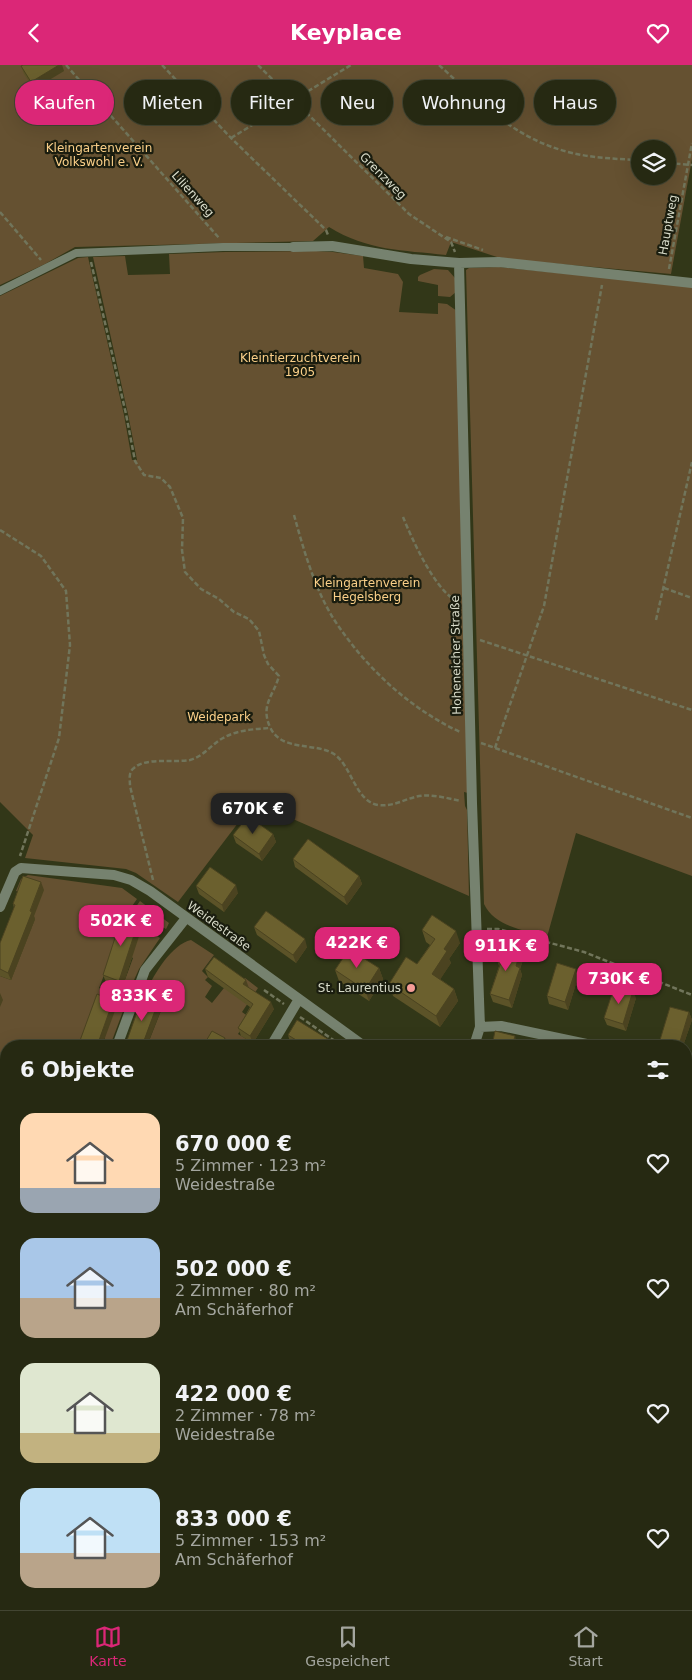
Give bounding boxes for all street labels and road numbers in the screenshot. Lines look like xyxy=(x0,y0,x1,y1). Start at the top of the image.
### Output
street label: Grenzweg xyxy=(357,150,409,202)
street label: Lilienweg xyxy=(169,168,217,220)
street label: Hauptweg xyxy=(656,194,680,256)
street label: Hoheneicher Straße xyxy=(448,595,464,715)
street label: Weidestraße xyxy=(185,898,253,954)

